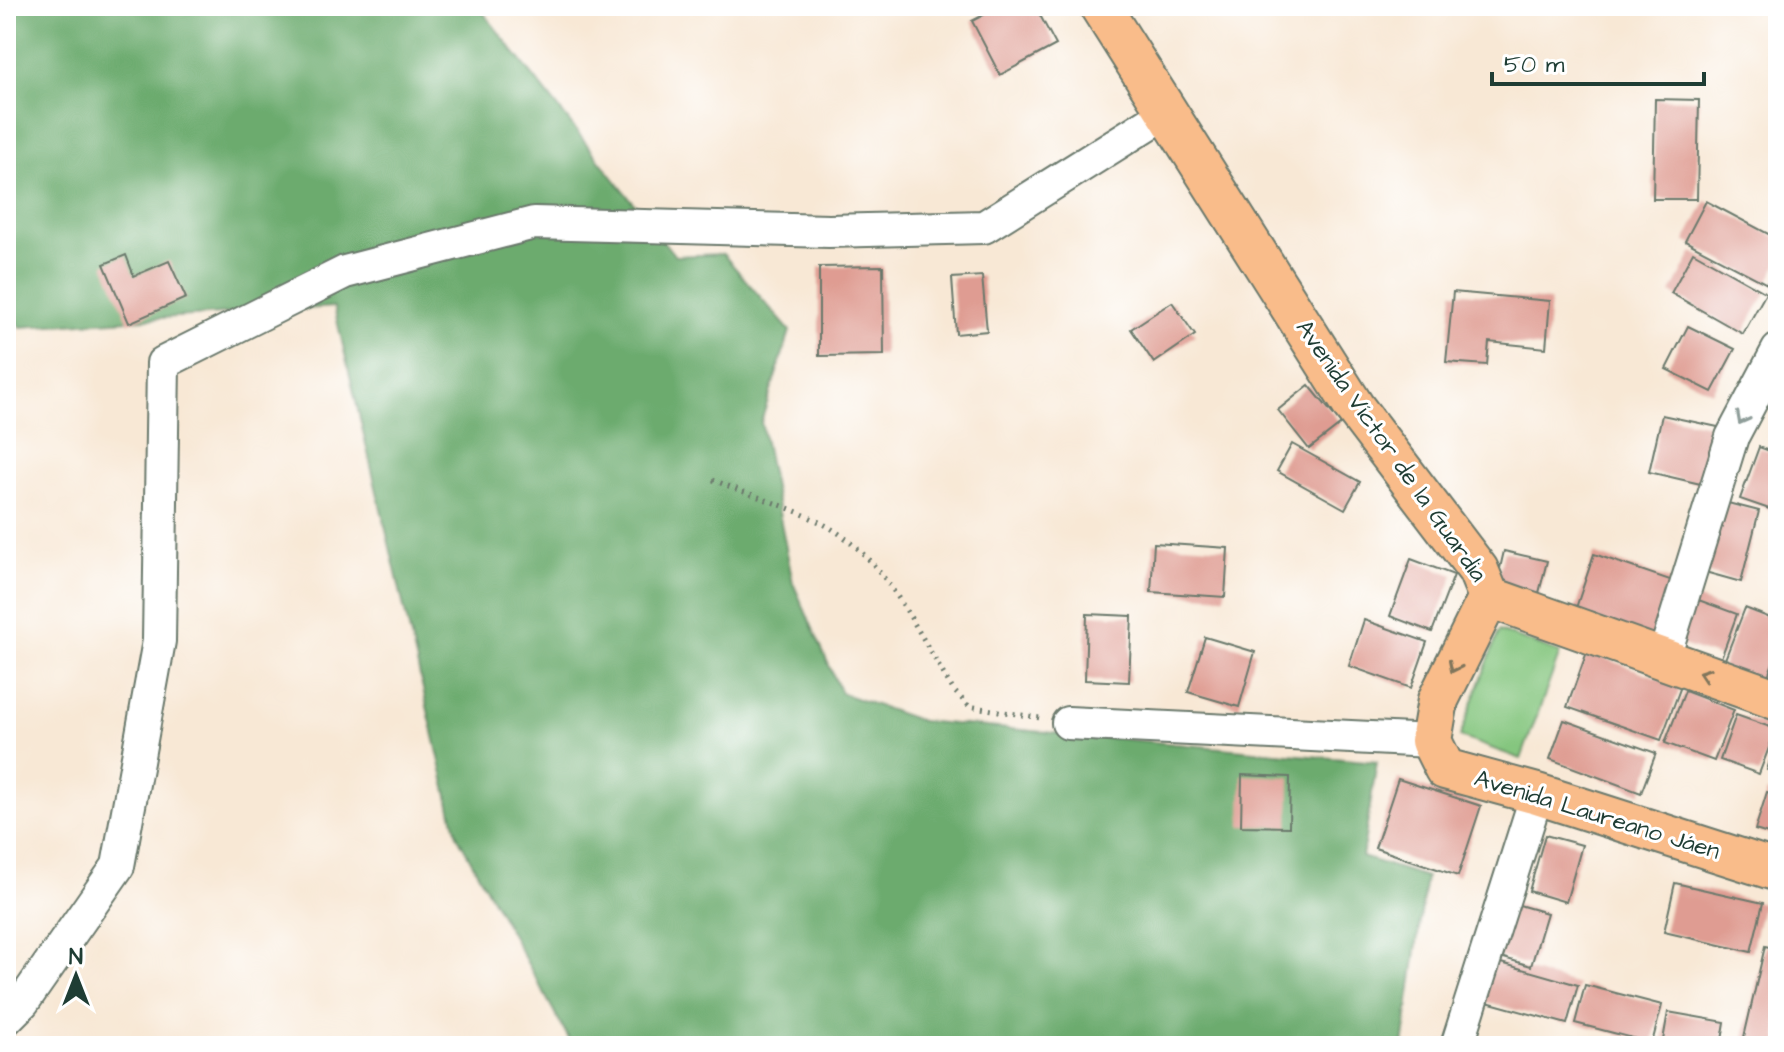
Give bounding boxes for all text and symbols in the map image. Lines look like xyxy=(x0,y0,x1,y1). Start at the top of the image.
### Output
scale bar xyxy=(1492,36,1704,86)
text: 50 m xyxy=(1504,48,1565,82)
street label: Avenida Víctor de la Guardia xyxy=(1287,313,1495,589)
one-way arrow xyxy=(1736,410,1751,425)
one-way arrow xyxy=(1448,659,1464,673)
one-way arrow xyxy=(1698,668,1712,684)
street label: Avenida Laureano Jáen xyxy=(1470,761,1724,869)
north arrow xyxy=(36,936,116,1016)
text: N xyxy=(69,942,83,973)

